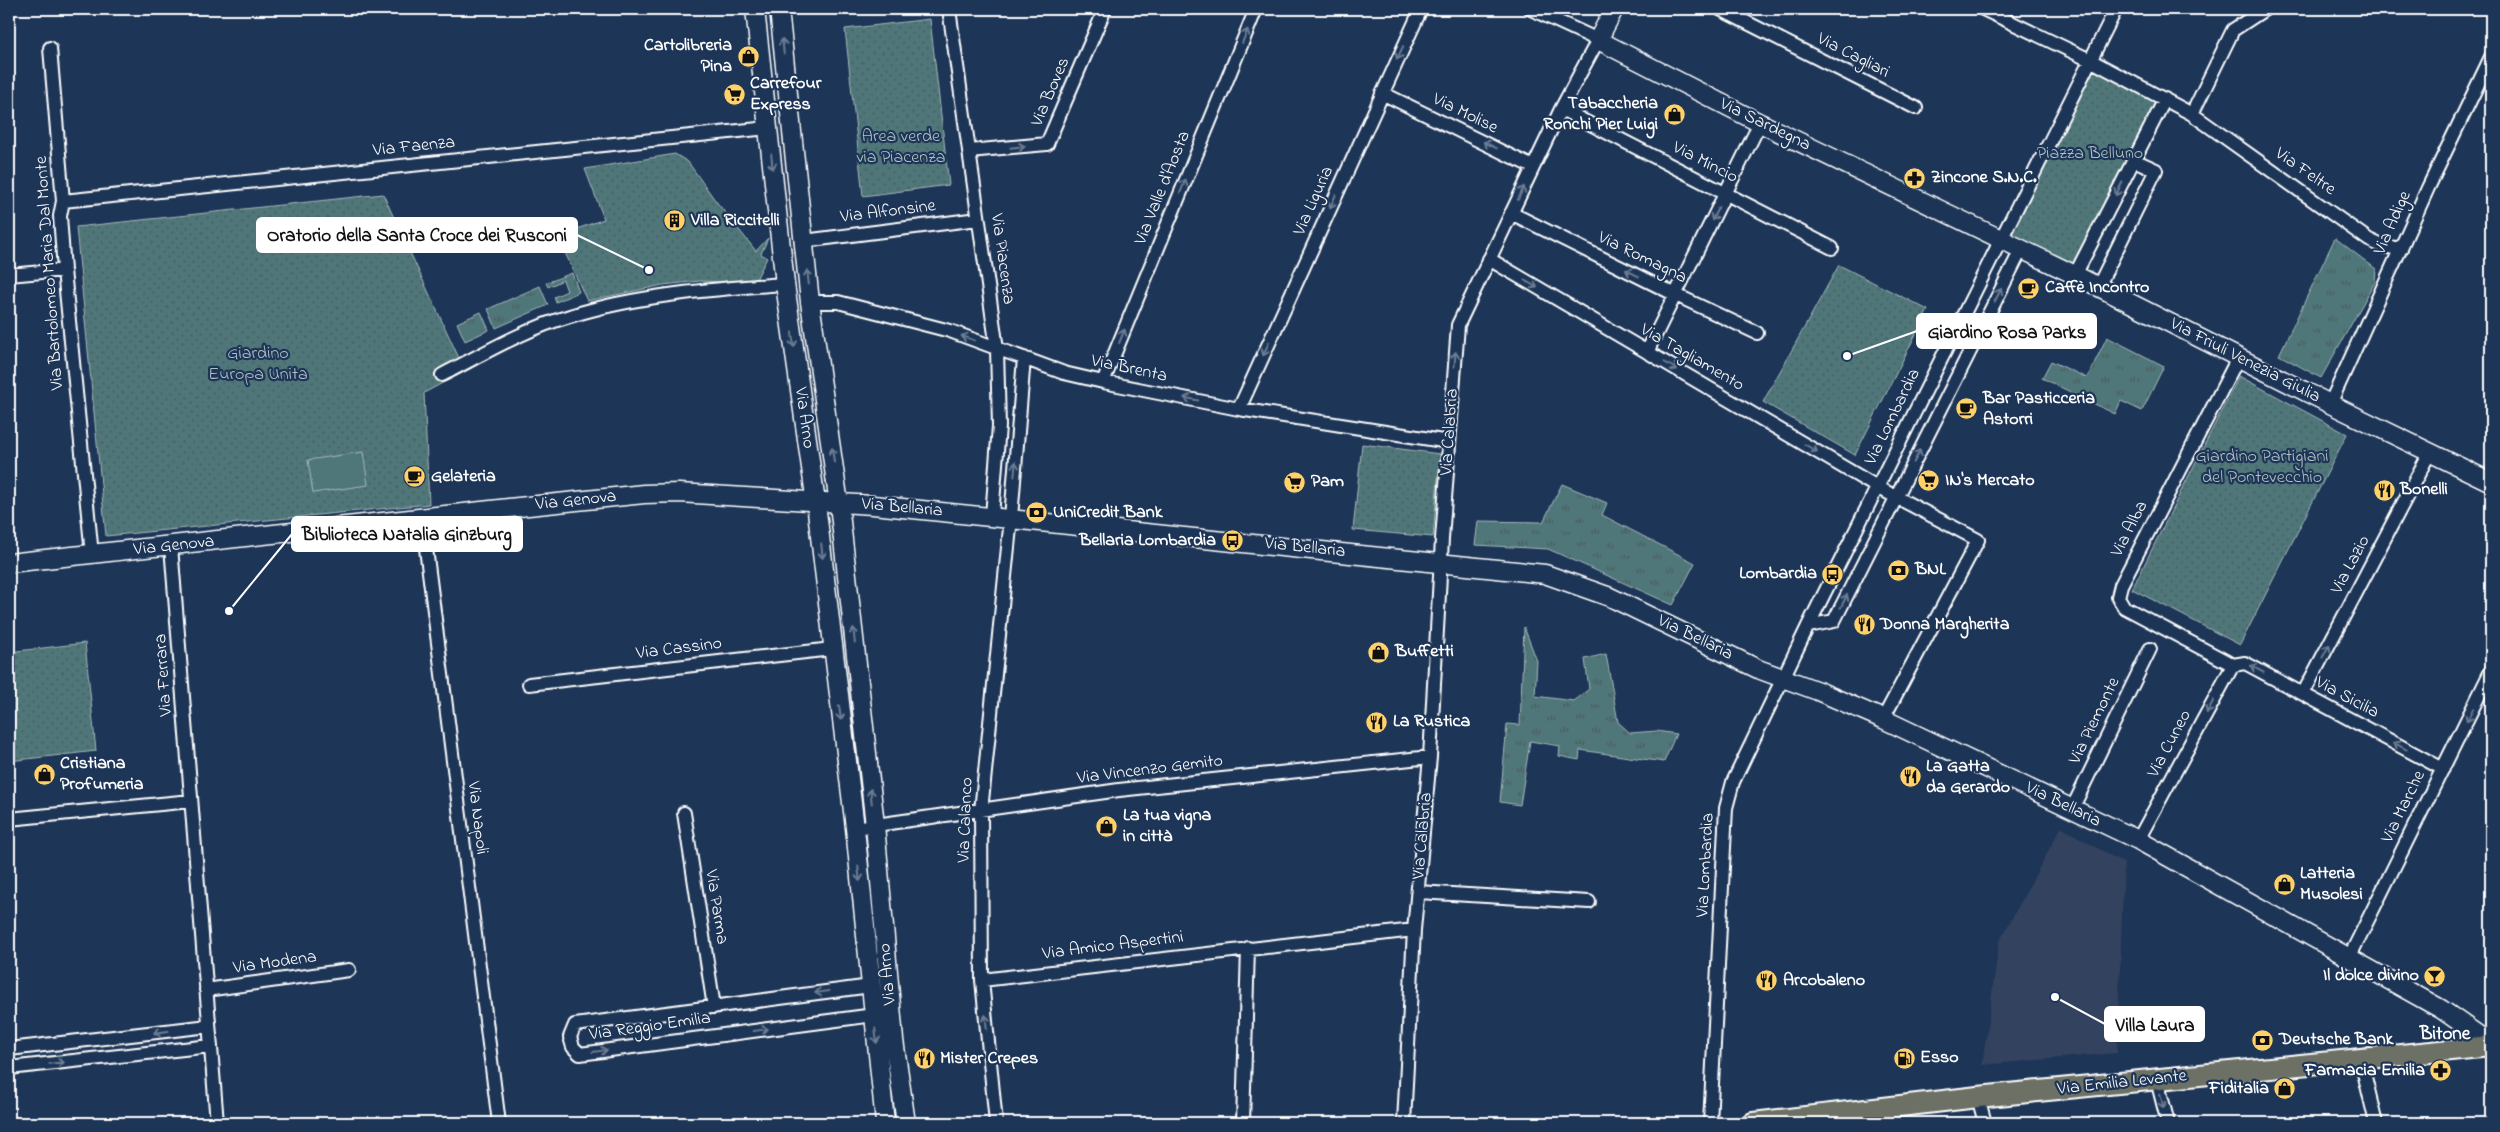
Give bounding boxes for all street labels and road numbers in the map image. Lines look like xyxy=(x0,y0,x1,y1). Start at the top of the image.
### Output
street label: Via Cagliari xyxy=(1811,26,1894,86)
street label: Via Boves xyxy=(1024,53,1077,132)
street label: Via Molise xyxy=(1427,87,1503,141)
street label: Via Sardegna xyxy=(1714,91,1815,159)
street label: Via Valle d'Aosta xyxy=(1128,127,1198,250)
street label: Via Faenza xyxy=(371,130,456,164)
street label: Via Mincio xyxy=(1667,135,1742,191)
street label: Via Feltre xyxy=(2268,141,2342,203)
street label: Via Bartolomeo Maria Dal Monte xyxy=(29,154,71,392)
street label: Via Liguria xyxy=(1287,162,1342,241)
street label: Via Adige xyxy=(2367,186,2420,260)
street label: Via Alfonsine xyxy=(838,193,938,231)
street label: Via Piacenza xyxy=(983,211,1021,306)
street label: Via Romagna xyxy=(1592,225,1691,292)
street label: Via Friuli Venezia Giulia xyxy=(2164,311,2325,410)
street label: Via Tagliamento xyxy=(1634,317,1749,399)
street label: Via Brenta xyxy=(1088,348,1169,390)
street label: Via Lombardia xyxy=(1858,364,1928,471)
street label: Via Arno xyxy=(787,385,821,450)
street label: Via Calabria xyxy=(1434,388,1466,477)
street label: Via Genova xyxy=(533,484,618,518)
street label: Via Bellaria xyxy=(859,491,944,524)
street label: Via Alba xyxy=(2104,496,2155,563)
street label: Via Genova xyxy=(131,529,216,563)
street label: Via Bellaria xyxy=(1262,531,1347,565)
street label: Via Lazio xyxy=(2324,531,2377,600)
street label: Via Bellaria xyxy=(1652,608,1737,668)
street label: Via Cassino xyxy=(634,631,723,667)
street label: Via Ferrara xyxy=(148,633,180,718)
street label: Via Sicilia xyxy=(2310,670,2383,726)
street label: Via Piemonte xyxy=(2062,672,2128,770)
street label: Via Cuneo xyxy=(2141,706,2199,783)
street label: Via Vincenzo Gemito xyxy=(1075,748,1224,792)
street label: Via Marche xyxy=(2375,766,2433,848)
street label: Via Bellaria xyxy=(2020,775,2105,835)
street label: Via Calanco xyxy=(951,777,980,864)
street label: Via Napoli xyxy=(459,779,494,856)
street label: Via Calabria xyxy=(1406,791,1440,882)
street label: Via Lombardia xyxy=(1690,812,1722,919)
street label: Via Parma xyxy=(697,867,735,946)
street label: Via Amico Aspertini xyxy=(1040,924,1185,968)
street label: Via Arno xyxy=(872,942,904,1007)
street label: Via Modena xyxy=(231,944,318,982)
street label: Via Reggio Emilia xyxy=(587,1006,712,1050)
street label: Via Emilia Levante xyxy=(2055,1063,2189,1103)

